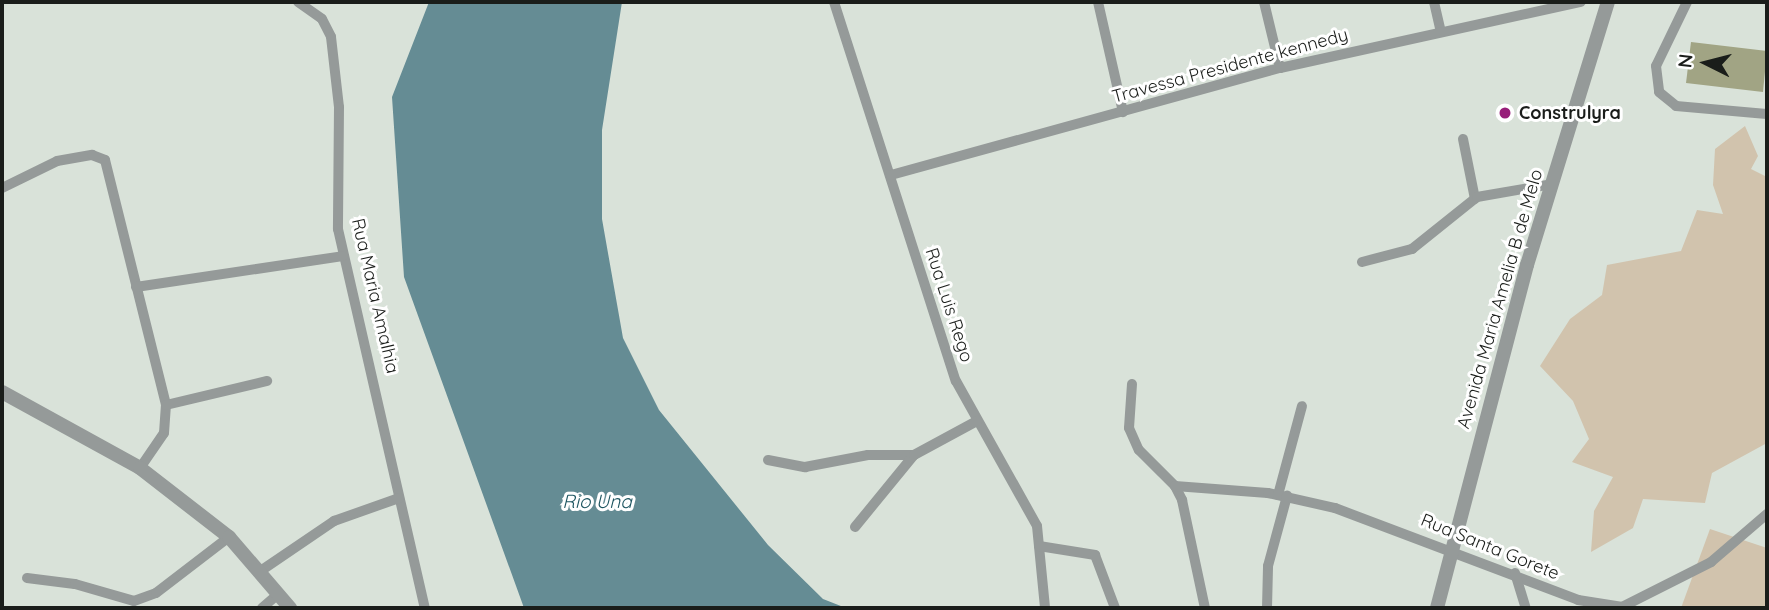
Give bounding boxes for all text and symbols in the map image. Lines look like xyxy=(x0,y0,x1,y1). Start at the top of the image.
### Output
street label: Travessa Presidente kennedy xyxy=(1110,24,1350,108)
north arrow xyxy=(1671,28,1741,98)
text: N xyxy=(1672,53,1698,69)
place label: Construlyra xyxy=(1519,102,1621,124)
marker: Construlyra xyxy=(1497,105,1513,121)
street label: Avenida Maria Amelia B de Melo xyxy=(1453,167,1547,431)
street label: Rua Maria Amalhia xyxy=(347,216,403,376)
street label: Rua Luis Rego xyxy=(920,245,978,365)
water label: Rio Una xyxy=(562,491,632,513)
street label: Rua Santa Gorete xyxy=(1418,509,1562,585)

